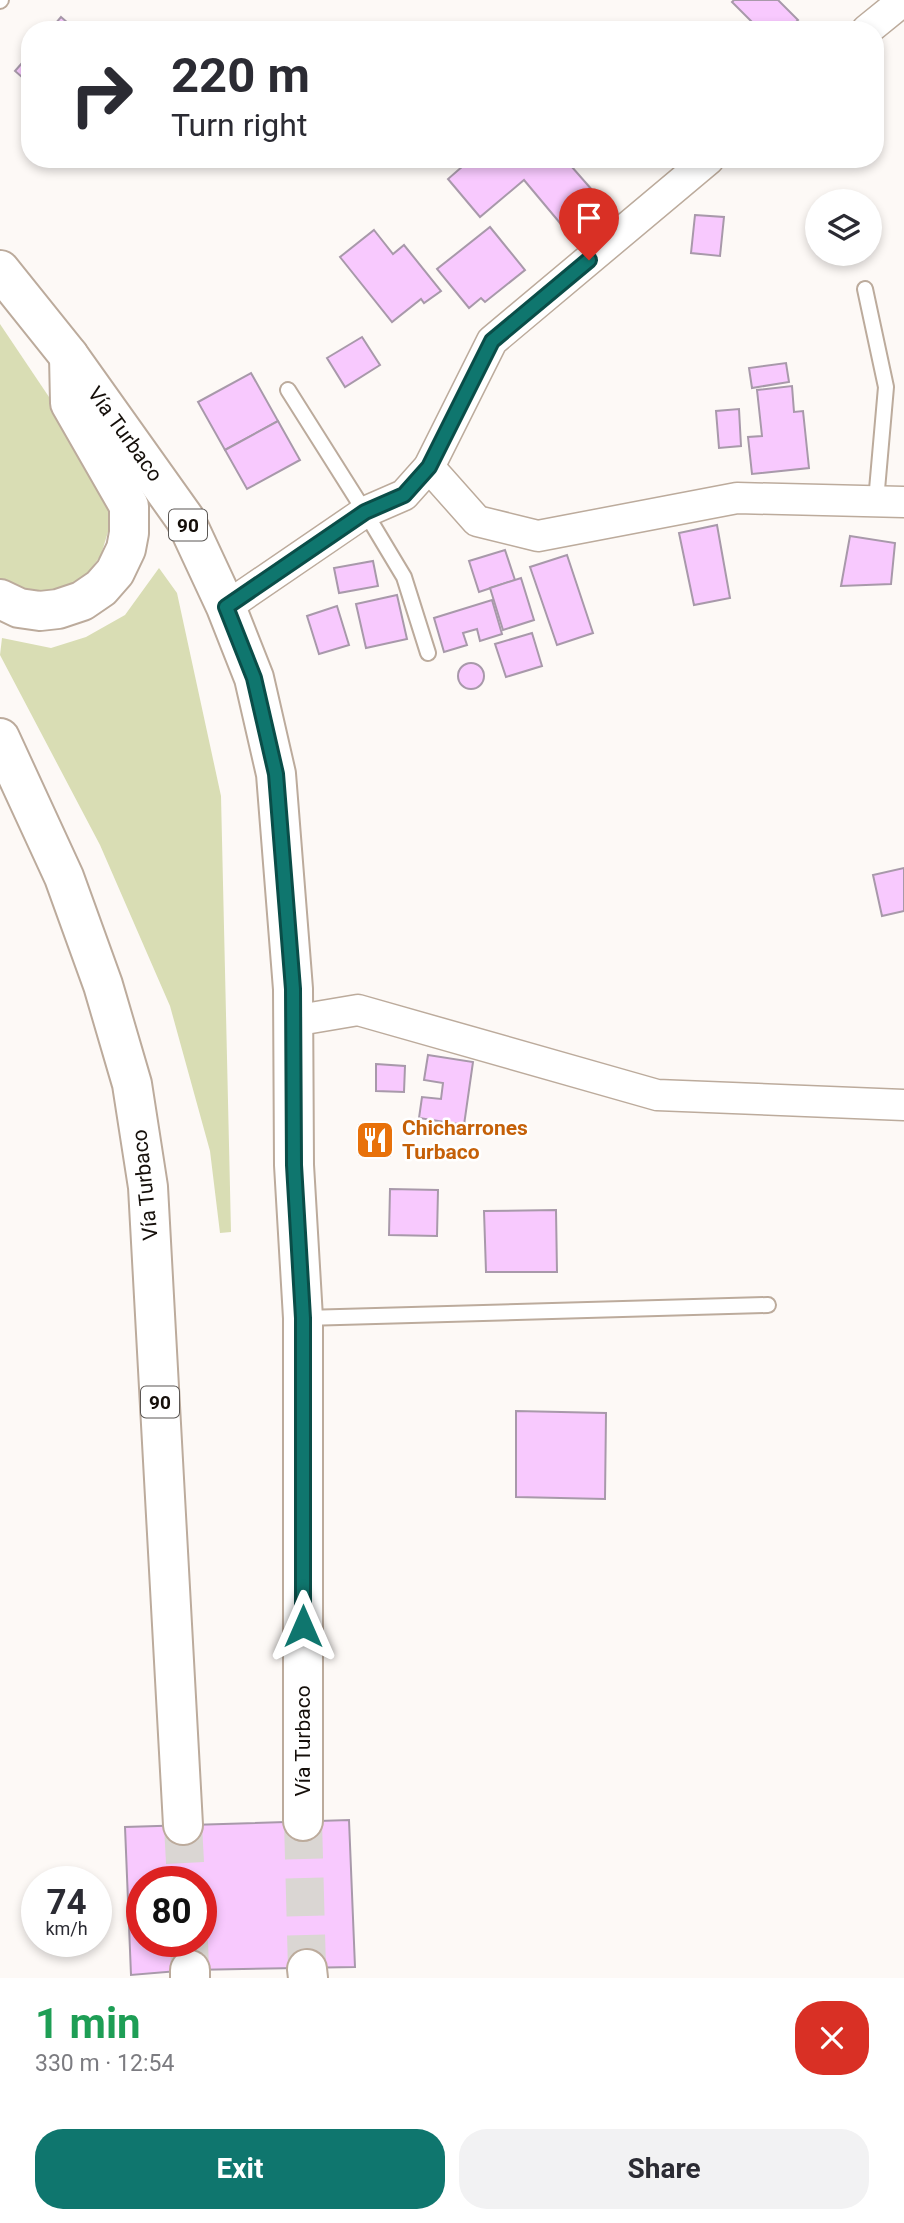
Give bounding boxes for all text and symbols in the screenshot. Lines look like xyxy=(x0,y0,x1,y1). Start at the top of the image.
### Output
text: 220 m xyxy=(171,47,310,104)
icon: right xyxy=(56,49,147,140)
text: Turn right xyxy=(171,106,307,144)
pin xyxy=(559,188,619,260)
map controls xyxy=(805,189,882,266)
button: layers xyxy=(805,189,882,266)
icon: arrive xyxy=(570,199,608,237)
street label: Vía Turbaco xyxy=(83,382,167,486)
road number: 90 xyxy=(169,510,207,540)
place label: Chicharrones Turbaco xyxy=(402,1116,528,1164)
restaurant icon: Chicharrones Turbaco xyxy=(354,1119,396,1161)
street label: Vía Turbaco xyxy=(127,1128,163,1242)
road number: 90 xyxy=(141,1386,179,1418)
position arrow xyxy=(266,1589,340,1663)
street label: Vía Turbaco xyxy=(291,1685,315,1797)
speed limit sign: 80 xyxy=(126,1866,217,1957)
text: 74 xyxy=(46,1882,87,1923)
text: km/h xyxy=(45,1918,88,1939)
text: 1 min xyxy=(35,1999,141,2048)
button: close xyxy=(795,2001,869,2075)
text: 330 m · 12:54 xyxy=(35,2050,174,2077)
button: Exit xyxy=(35,2129,445,2209)
button: Share xyxy=(459,2129,869,2209)

